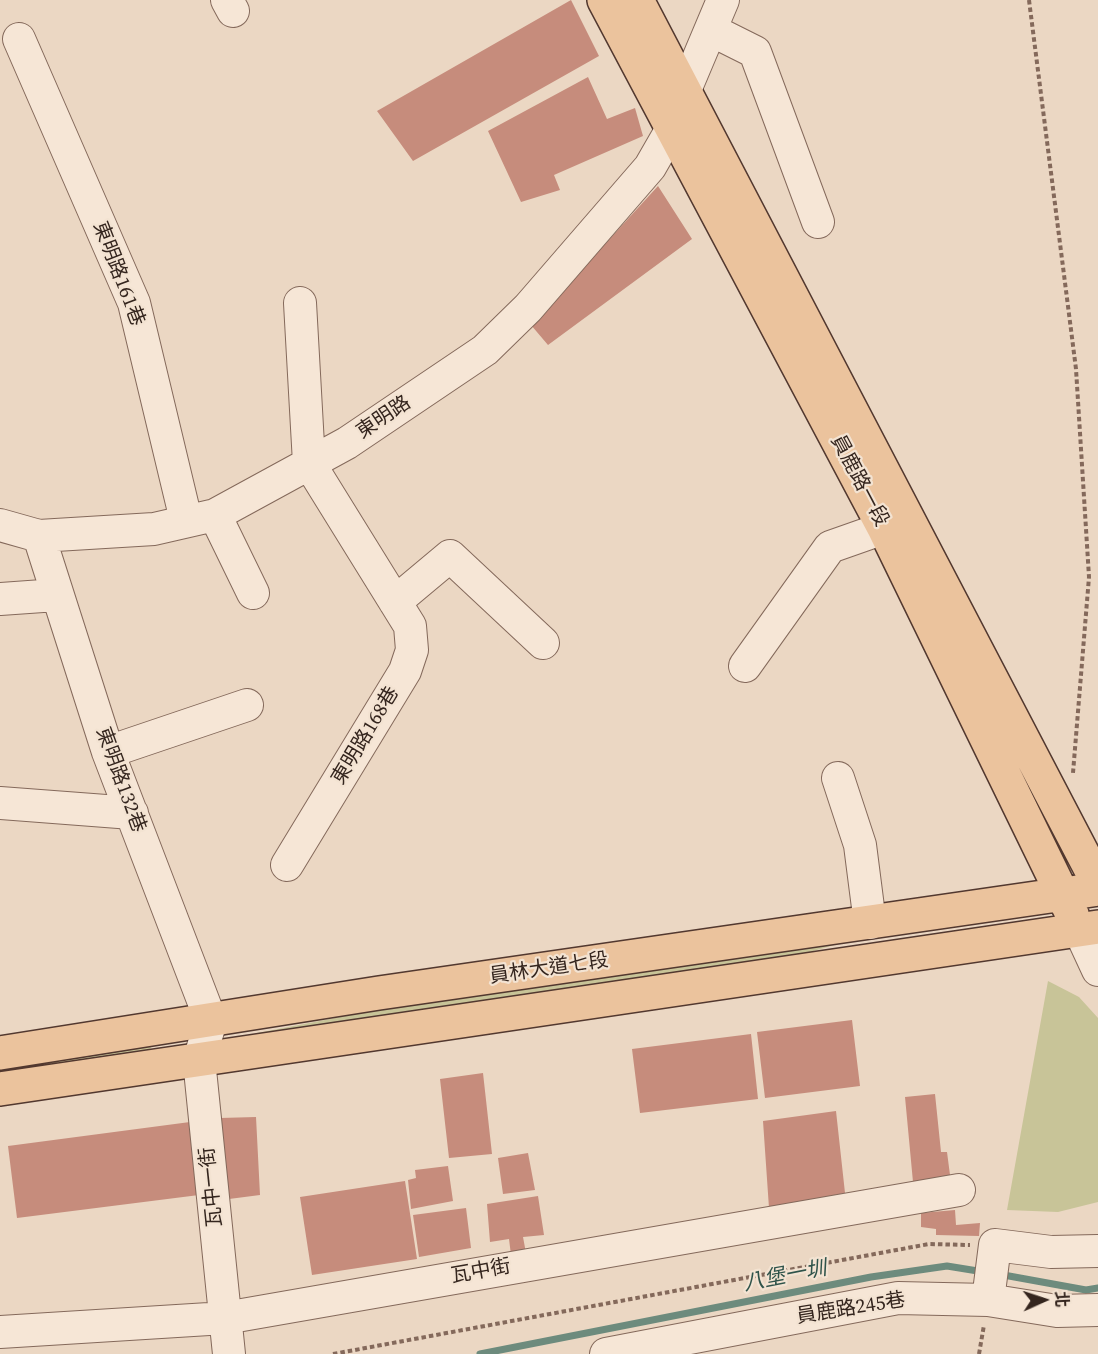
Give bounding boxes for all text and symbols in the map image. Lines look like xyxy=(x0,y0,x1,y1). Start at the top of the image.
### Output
street label: 東明路161巷 xyxy=(87,218,149,330)
street label: 東明路 xyxy=(352,391,416,445)
street label: 員鹿路一段 xyxy=(825,431,893,531)
street label: 東明路168巷 xyxy=(327,683,405,789)
street label: 東明路132巷 xyxy=(90,724,150,836)
street label: 員林大道七段 xyxy=(488,949,610,989)
street label: 瓦中一街 xyxy=(196,1146,228,1228)
street label: 瓦中街 xyxy=(449,1255,513,1289)
water label: 八堡一圳 xyxy=(741,1257,829,1297)
north arrow xyxy=(1014,1270,1074,1330)
street label: 員鹿路245巷 xyxy=(795,1289,907,1329)
text: 北 xyxy=(1051,1290,1073,1308)

